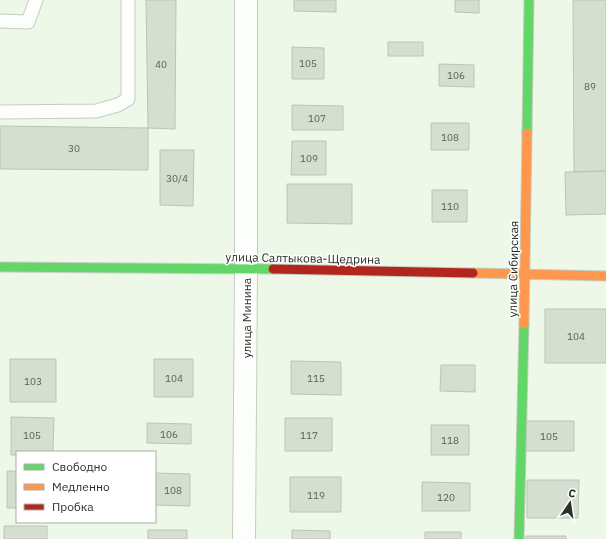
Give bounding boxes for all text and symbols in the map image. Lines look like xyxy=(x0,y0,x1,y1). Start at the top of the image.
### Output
house number: 105 xyxy=(299,57,317,70)
house number: 40 xyxy=(155,58,167,71)
house number: 106 xyxy=(447,69,465,82)
house number: 89 xyxy=(584,80,596,93)
house number: 107 xyxy=(308,112,326,125)
house number: 108 xyxy=(441,131,459,144)
house number: 30 xyxy=(68,142,80,155)
house number: 109 xyxy=(300,152,318,165)
house number: 30/4 xyxy=(166,172,188,185)
house number: 110 xyxy=(441,200,459,213)
street label: улица Сибирская xyxy=(505,221,521,317)
street label: улица Салтыкова-Щедрина xyxy=(225,249,381,267)
street label: улица Минина xyxy=(239,277,254,358)
house number: 104 xyxy=(567,330,585,343)
house number: 104 xyxy=(165,372,183,385)
house number: 115 xyxy=(307,372,325,385)
house number: 103 xyxy=(24,375,42,388)
house number: 106 xyxy=(160,428,178,441)
house number: 105 xyxy=(23,429,41,442)
house number: 117 xyxy=(300,429,318,442)
house number: 105 xyxy=(540,430,558,443)
house number: 118 xyxy=(441,434,459,447)
legend xyxy=(16,451,156,523)
text: Свободно xyxy=(52,459,108,474)
text: Медленно xyxy=(52,479,110,494)
north arrow xyxy=(550,483,590,523)
house number: 108 xyxy=(164,484,182,497)
text: С xyxy=(567,486,577,501)
house number: 119 xyxy=(307,489,325,502)
house number: 120 xyxy=(437,491,455,504)
text: Пробка xyxy=(52,499,94,514)

